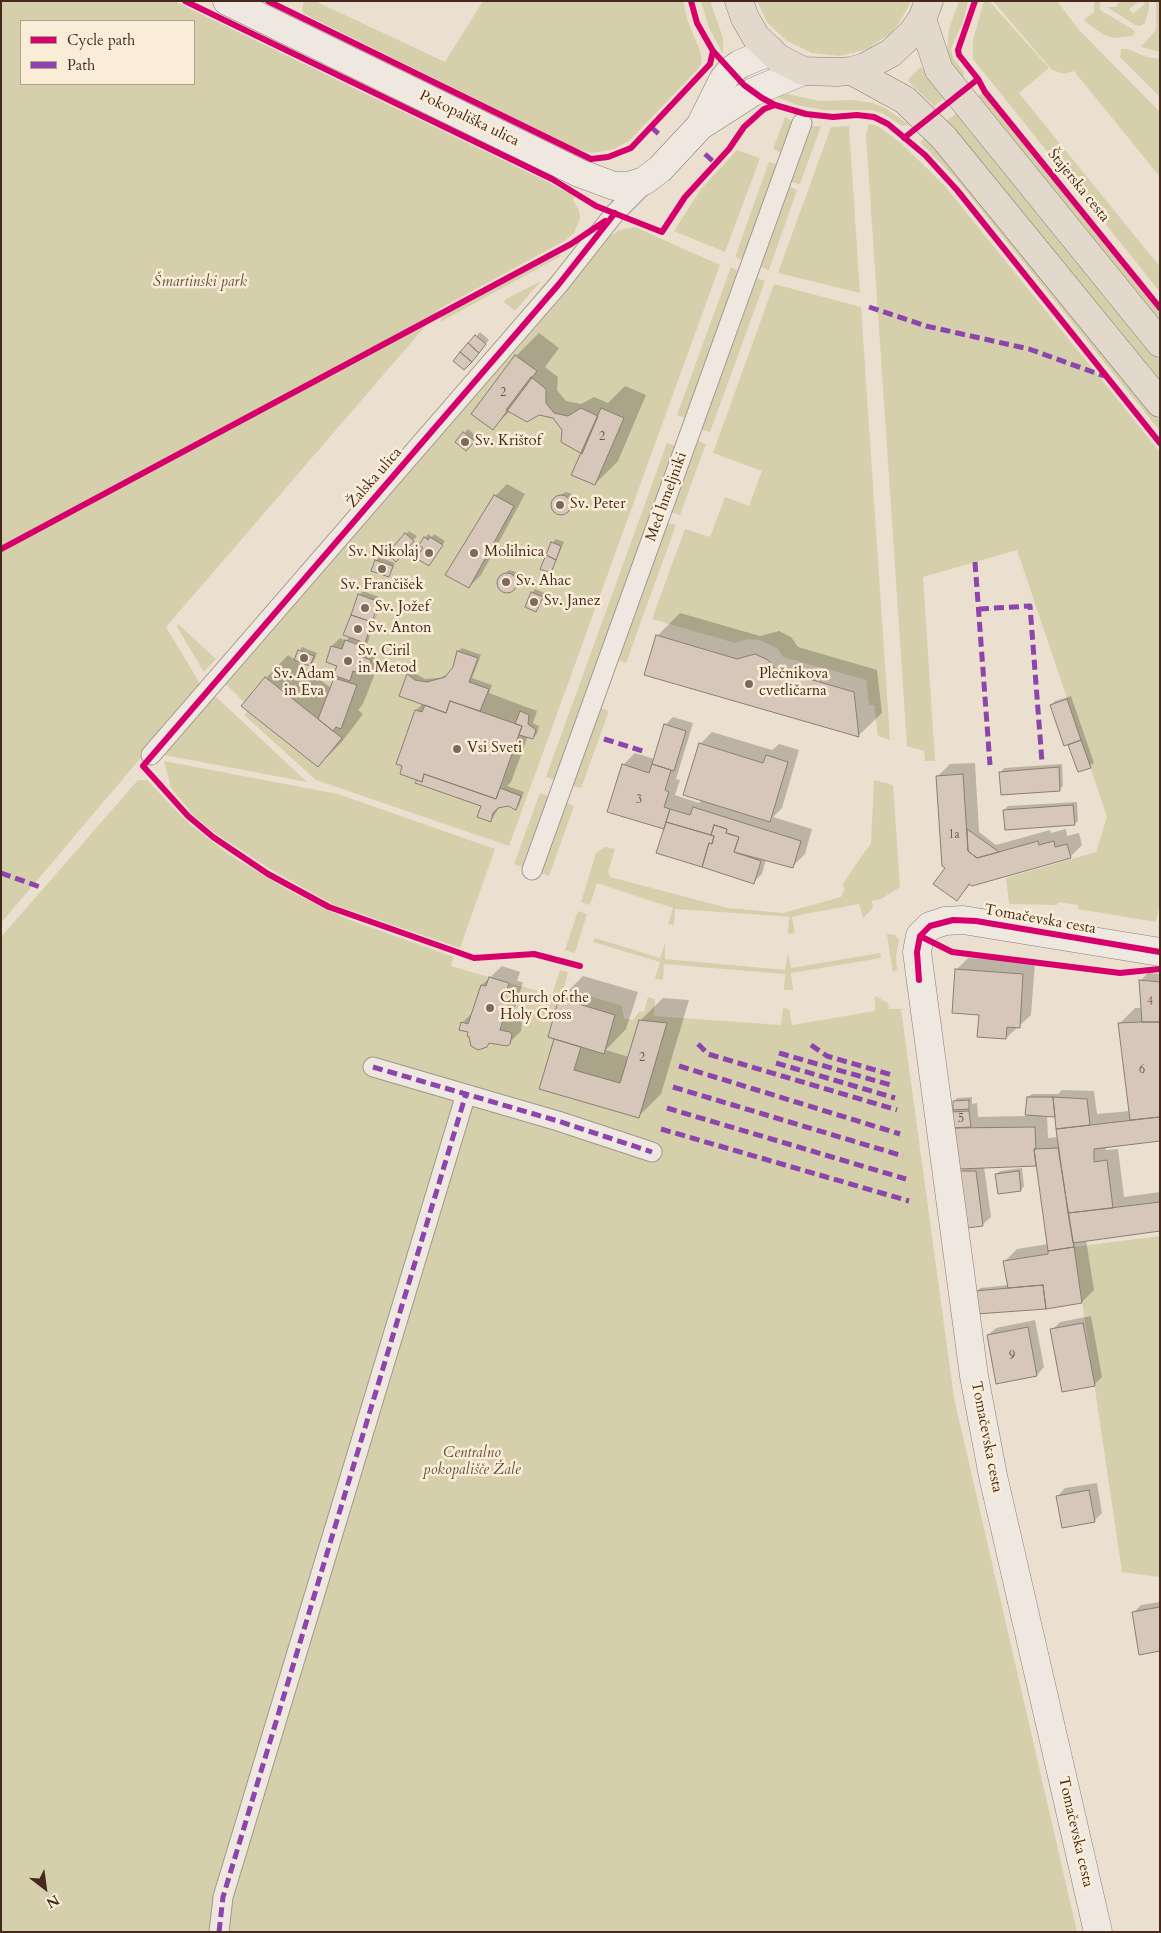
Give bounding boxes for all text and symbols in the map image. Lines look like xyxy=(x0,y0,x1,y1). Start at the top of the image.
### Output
legend xyxy=(20,20,195,85)
text: Cycle path xyxy=(67,30,135,50)
text: Path xyxy=(67,55,95,75)
street label: Pokopališka ulica xyxy=(416,87,522,151)
street label: Štajerska cesta xyxy=(1043,146,1113,226)
park label: Šmartinski park xyxy=(153,274,247,292)
house number: 2 xyxy=(500,386,506,400)
house number: 2 xyxy=(599,430,605,444)
place label: Sv. Krištof xyxy=(475,433,541,451)
marker: Sv. Krištof xyxy=(459,436,471,448)
street label: Žalska ulica xyxy=(344,444,406,512)
street label: Med hmeljniki xyxy=(643,450,691,544)
place label: Sv. Peter xyxy=(570,496,626,514)
marker: Sv. Peter xyxy=(554,499,566,511)
place label: Sv. Nikolaj xyxy=(348,544,419,562)
place label: Molilnica xyxy=(484,544,544,562)
marker: Sv. Nikolaj xyxy=(423,547,435,559)
marker: Molilnica xyxy=(468,547,480,559)
marker: Sv. Frančišek xyxy=(376,563,388,575)
place label: Sv. Ahac xyxy=(516,573,571,591)
marker: Sv. Ahac xyxy=(500,576,512,588)
place label: Sv. Frančišek xyxy=(341,577,423,595)
place label: Sv. Janez xyxy=(544,593,601,611)
marker: Sv. Janez xyxy=(528,596,540,608)
place label: Sv. Jožef xyxy=(375,599,429,617)
marker: Sv. Jožef xyxy=(359,602,371,614)
place label: Sv. Anton xyxy=(368,620,432,638)
marker: Sv. Anton xyxy=(352,623,364,635)
place label: Sv. Ciril in Metod xyxy=(358,643,417,678)
marker: Sv. Adam in Eva xyxy=(298,652,310,664)
marker: Sv. Ciril in Metod xyxy=(342,655,354,667)
place label: Sv. Adam in Eva xyxy=(274,666,334,701)
place label: Plečnikova cvetličarna xyxy=(759,666,828,701)
marker: Plečnikova cvetličarna xyxy=(743,678,755,690)
place label: Vsi Sveti xyxy=(467,740,522,758)
marker: Vsi Sveti xyxy=(451,743,463,755)
house number: 3 xyxy=(636,793,642,807)
house number: 1a xyxy=(948,828,960,842)
street label: Tomačevska cesta xyxy=(983,901,1097,939)
place label: Church of the Holy Cross xyxy=(500,990,589,1025)
house number: 4 xyxy=(1147,995,1153,1009)
marker: Church of the Holy Cross xyxy=(484,1002,496,1014)
house number: 2 xyxy=(639,1051,645,1065)
house number: 6 xyxy=(1139,1063,1145,1077)
house number: 5 xyxy=(958,1112,964,1126)
house number: 9 xyxy=(1009,1349,1015,1363)
street label: Tomačevska cesta xyxy=(966,1380,1006,1494)
park label: Centralno pokopališče Žale xyxy=(423,1445,521,1480)
street label: Tomačevska cesta xyxy=(1054,1775,1096,1889)
north arrow xyxy=(20,1863,70,1913)
text: N xyxy=(43,1890,63,1913)

